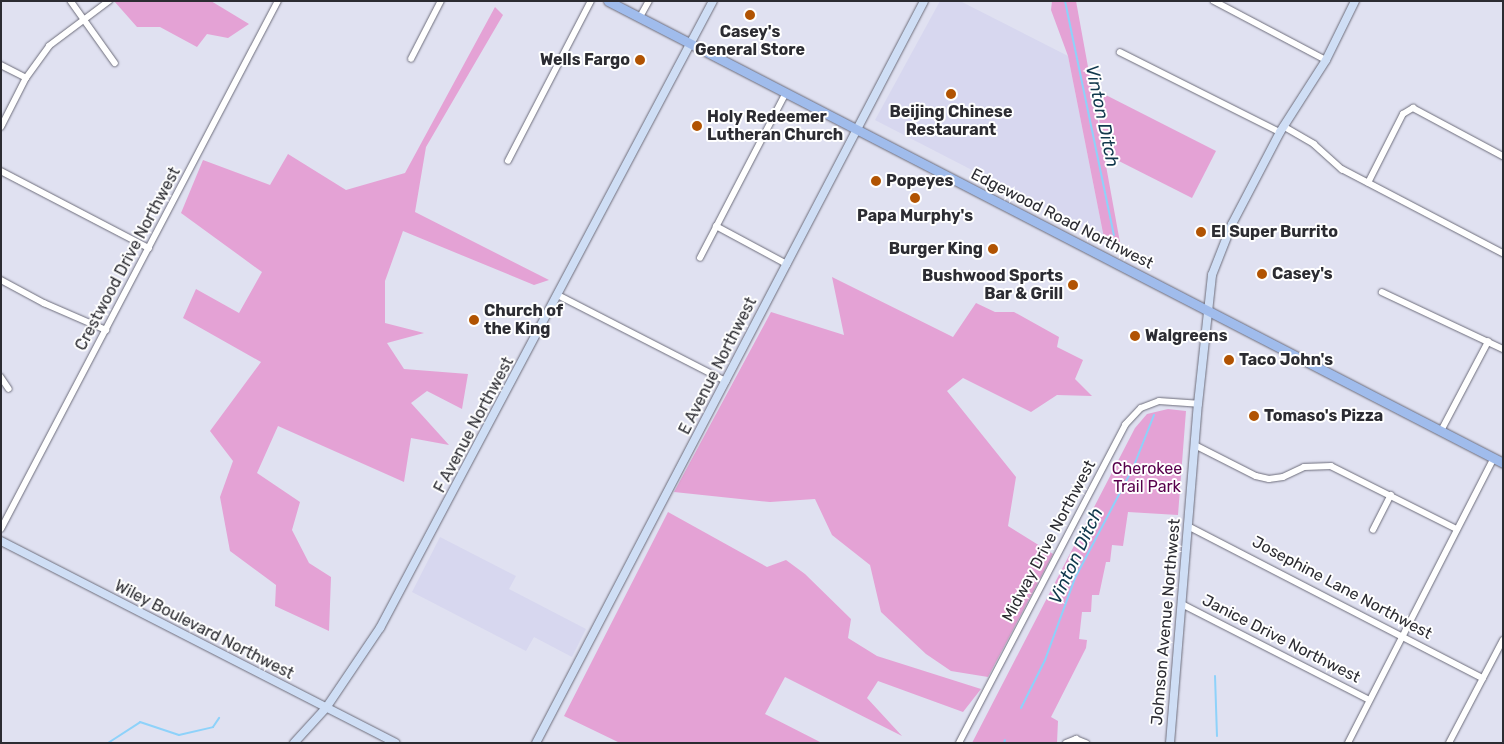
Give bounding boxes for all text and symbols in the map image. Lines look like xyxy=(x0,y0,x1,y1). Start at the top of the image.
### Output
marker: Casey's General Store xyxy=(744,9,756,21)
place label: Casey's General Store xyxy=(695,22,805,60)
place label: Wells Fargo xyxy=(540,50,630,70)
marker: Wells Fargo xyxy=(634,54,646,66)
water label: Vinton Ditch xyxy=(1081,63,1123,169)
marker: Beijing Chinese Restaurant xyxy=(945,88,957,100)
place label: Beijing Chinese Restaurant xyxy=(890,102,1012,140)
place label: Holy Redeemer Lutheran Church xyxy=(707,107,843,145)
marker: Holy Redeemer Lutheran Church xyxy=(691,120,703,132)
street label: Crestwood Drive Northwest xyxy=(71,164,185,354)
street label: Edgewood Road Northwest xyxy=(968,165,1156,273)
place label: Popeyes xyxy=(886,171,953,191)
marker: Popeyes xyxy=(870,175,882,187)
marker: Papa Murphy's xyxy=(909,192,921,204)
place label: Papa Murphy's xyxy=(857,206,973,226)
place label: El Super Burrito xyxy=(1211,222,1338,242)
marker: El Super Burrito xyxy=(1195,226,1207,238)
place label: Burger King xyxy=(888,239,983,259)
marker: Burger King xyxy=(987,243,999,255)
place label: Casey's xyxy=(1272,264,1333,284)
place label: Bushwood Sports Bar & Grill xyxy=(922,266,1063,304)
marker: Casey's xyxy=(1256,268,1268,280)
marker: Bushwood Sports Bar & Grill xyxy=(1067,279,1079,291)
street label: E Avenue Northwest xyxy=(675,294,761,438)
place label: Church of the King xyxy=(484,301,563,339)
marker: Church of the King xyxy=(468,314,480,326)
place label: Walgreens xyxy=(1145,326,1227,346)
marker: Walgreens xyxy=(1129,330,1141,342)
place label: Taco John's xyxy=(1239,350,1333,370)
street label: F Avenue Northwest xyxy=(430,354,518,496)
marker: Taco John's xyxy=(1223,354,1235,366)
place label: Tomaso's Pizza xyxy=(1264,406,1383,426)
marker: Tomaso's Pizza xyxy=(1248,410,1260,422)
street label: Midway Drive Northwest xyxy=(998,457,1100,625)
park label: Cherokee Trail Park xyxy=(1112,459,1182,497)
water label: Vinton Ditch xyxy=(1044,504,1108,608)
street label: Johnson Avenue Northwest xyxy=(1147,518,1185,726)
street label: Josephine Lane Northwest xyxy=(1249,532,1435,644)
street label: Wiley Boulevard Northwest xyxy=(111,576,297,684)
street label: Janice Drive Northwest xyxy=(1199,591,1363,687)

